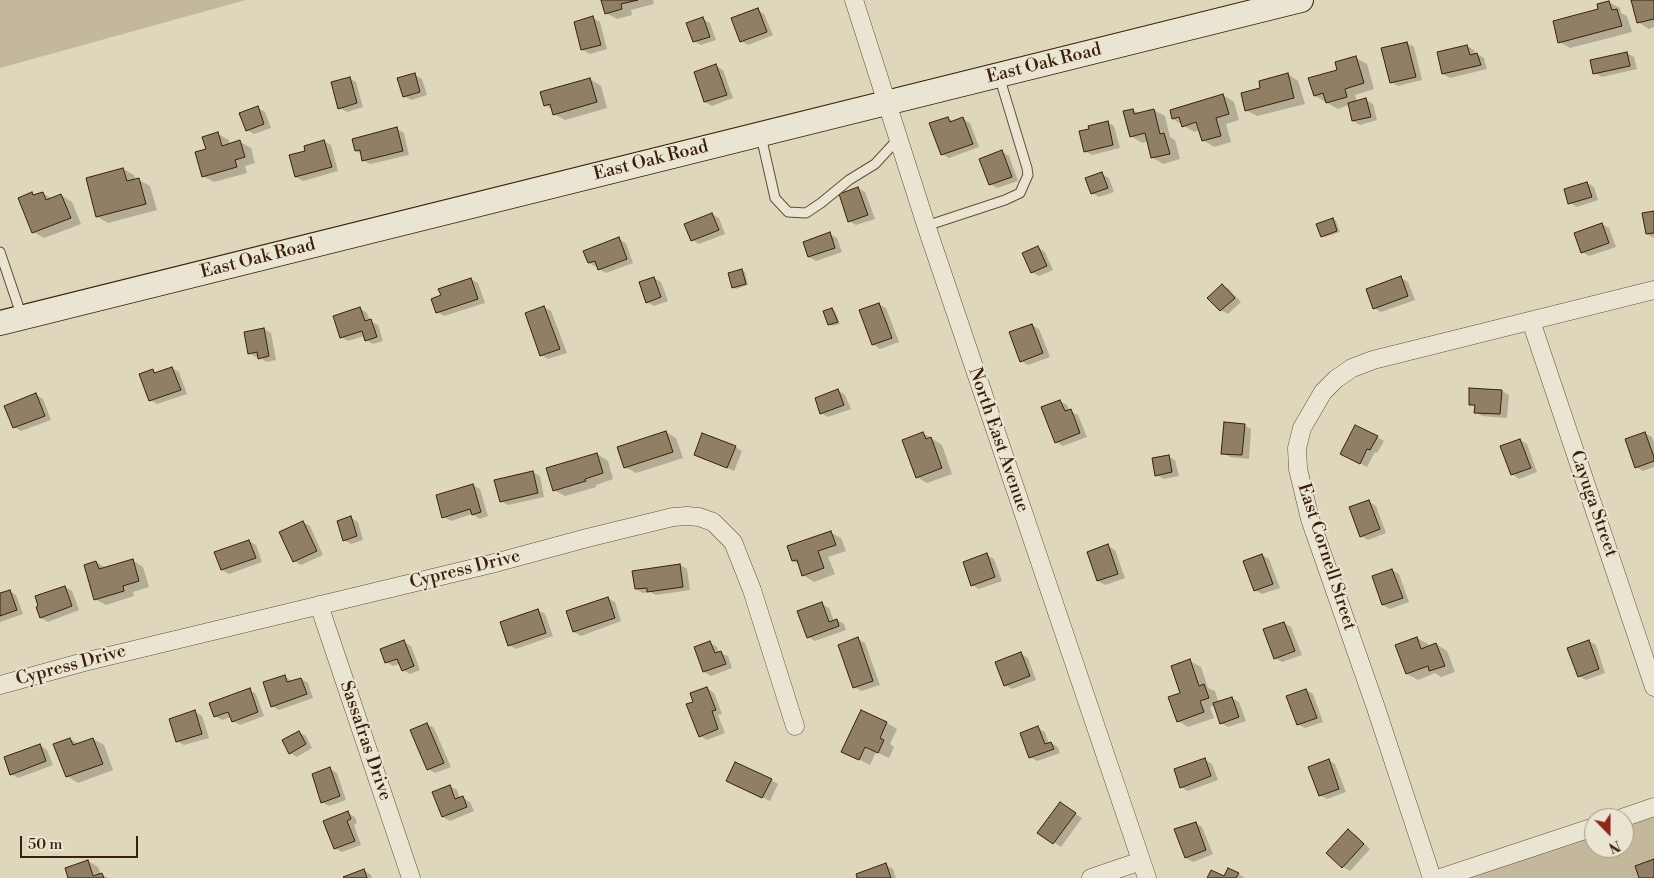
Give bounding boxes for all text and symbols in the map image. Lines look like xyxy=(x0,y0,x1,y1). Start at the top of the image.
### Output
street label: East Oak Road xyxy=(984,39,1104,89)
street label: East Oak Road xyxy=(591,136,711,186)
street label: East Oak Road xyxy=(198,234,318,284)
street label: North East Avenue xyxy=(963,365,1033,515)
street label: Cayuga Street xyxy=(1565,448,1621,560)
street label: East Cornell Street xyxy=(1292,481,1360,633)
street label: Cypress Drive xyxy=(407,546,523,594)
street label: Cypress Drive xyxy=(14,641,128,691)
street label: Sassafras Drive xyxy=(334,678,396,804)
north arrow xyxy=(1584,808,1634,858)
scale bar xyxy=(22,826,140,858)
text: 50 m xyxy=(28,835,62,854)
text: N xyxy=(1606,836,1623,856)

